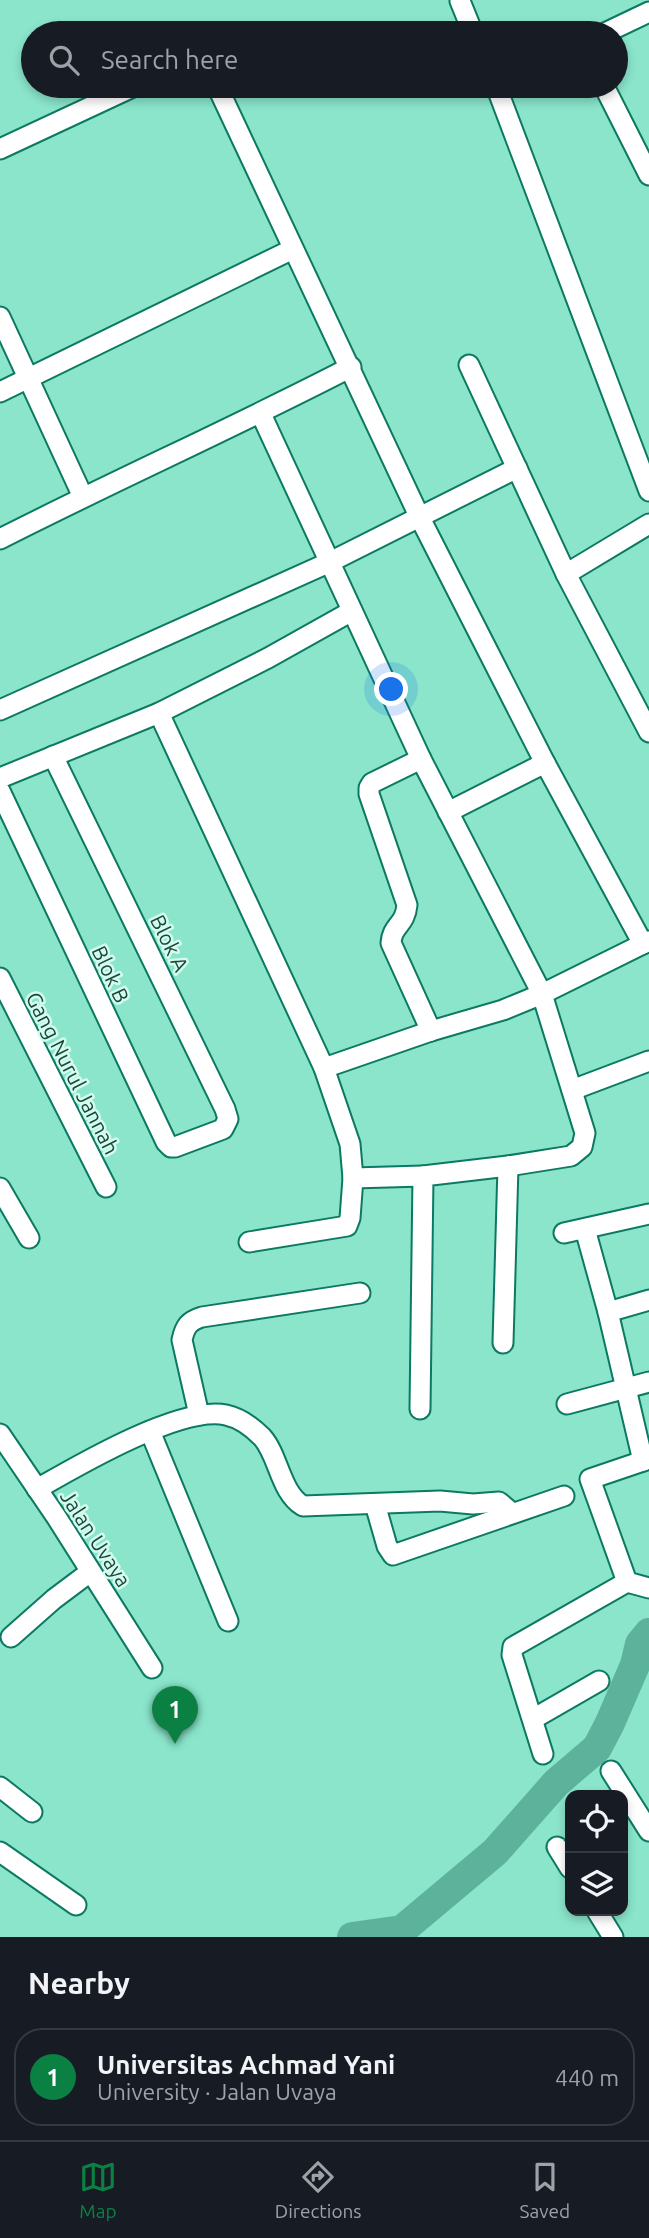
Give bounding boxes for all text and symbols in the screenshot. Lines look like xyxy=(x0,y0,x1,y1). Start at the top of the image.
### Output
search box xyxy=(21,21,628,98)
icon: search xyxy=(45,41,83,79)
text: Search here xyxy=(101,45,238,74)
your location xyxy=(374,672,408,706)
street label: Blok A xyxy=(146,911,194,976)
street label: Blok B xyxy=(87,942,135,1006)
street label: Gang Nurul Jannah xyxy=(22,988,124,1158)
street label: Jalan Uvaya xyxy=(56,1485,136,1591)
pin: 1 xyxy=(152,1686,198,1744)
map controls xyxy=(565,1790,628,1916)
button: locate xyxy=(565,1790,628,1853)
button: layers xyxy=(565,1853,628,1916)
text: Nearby xyxy=(28,1966,130,2000)
text: Universitas Achmad Yani xyxy=(97,2050,395,2079)
text: 1 xyxy=(47,2065,59,2090)
text: 440 m xyxy=(555,2065,619,2090)
text: University · Jalan Uvaya xyxy=(97,2079,337,2104)
tab: Map xyxy=(79,2158,117,2222)
tab: Directions xyxy=(275,2158,362,2222)
tab: Saved xyxy=(519,2158,570,2222)

